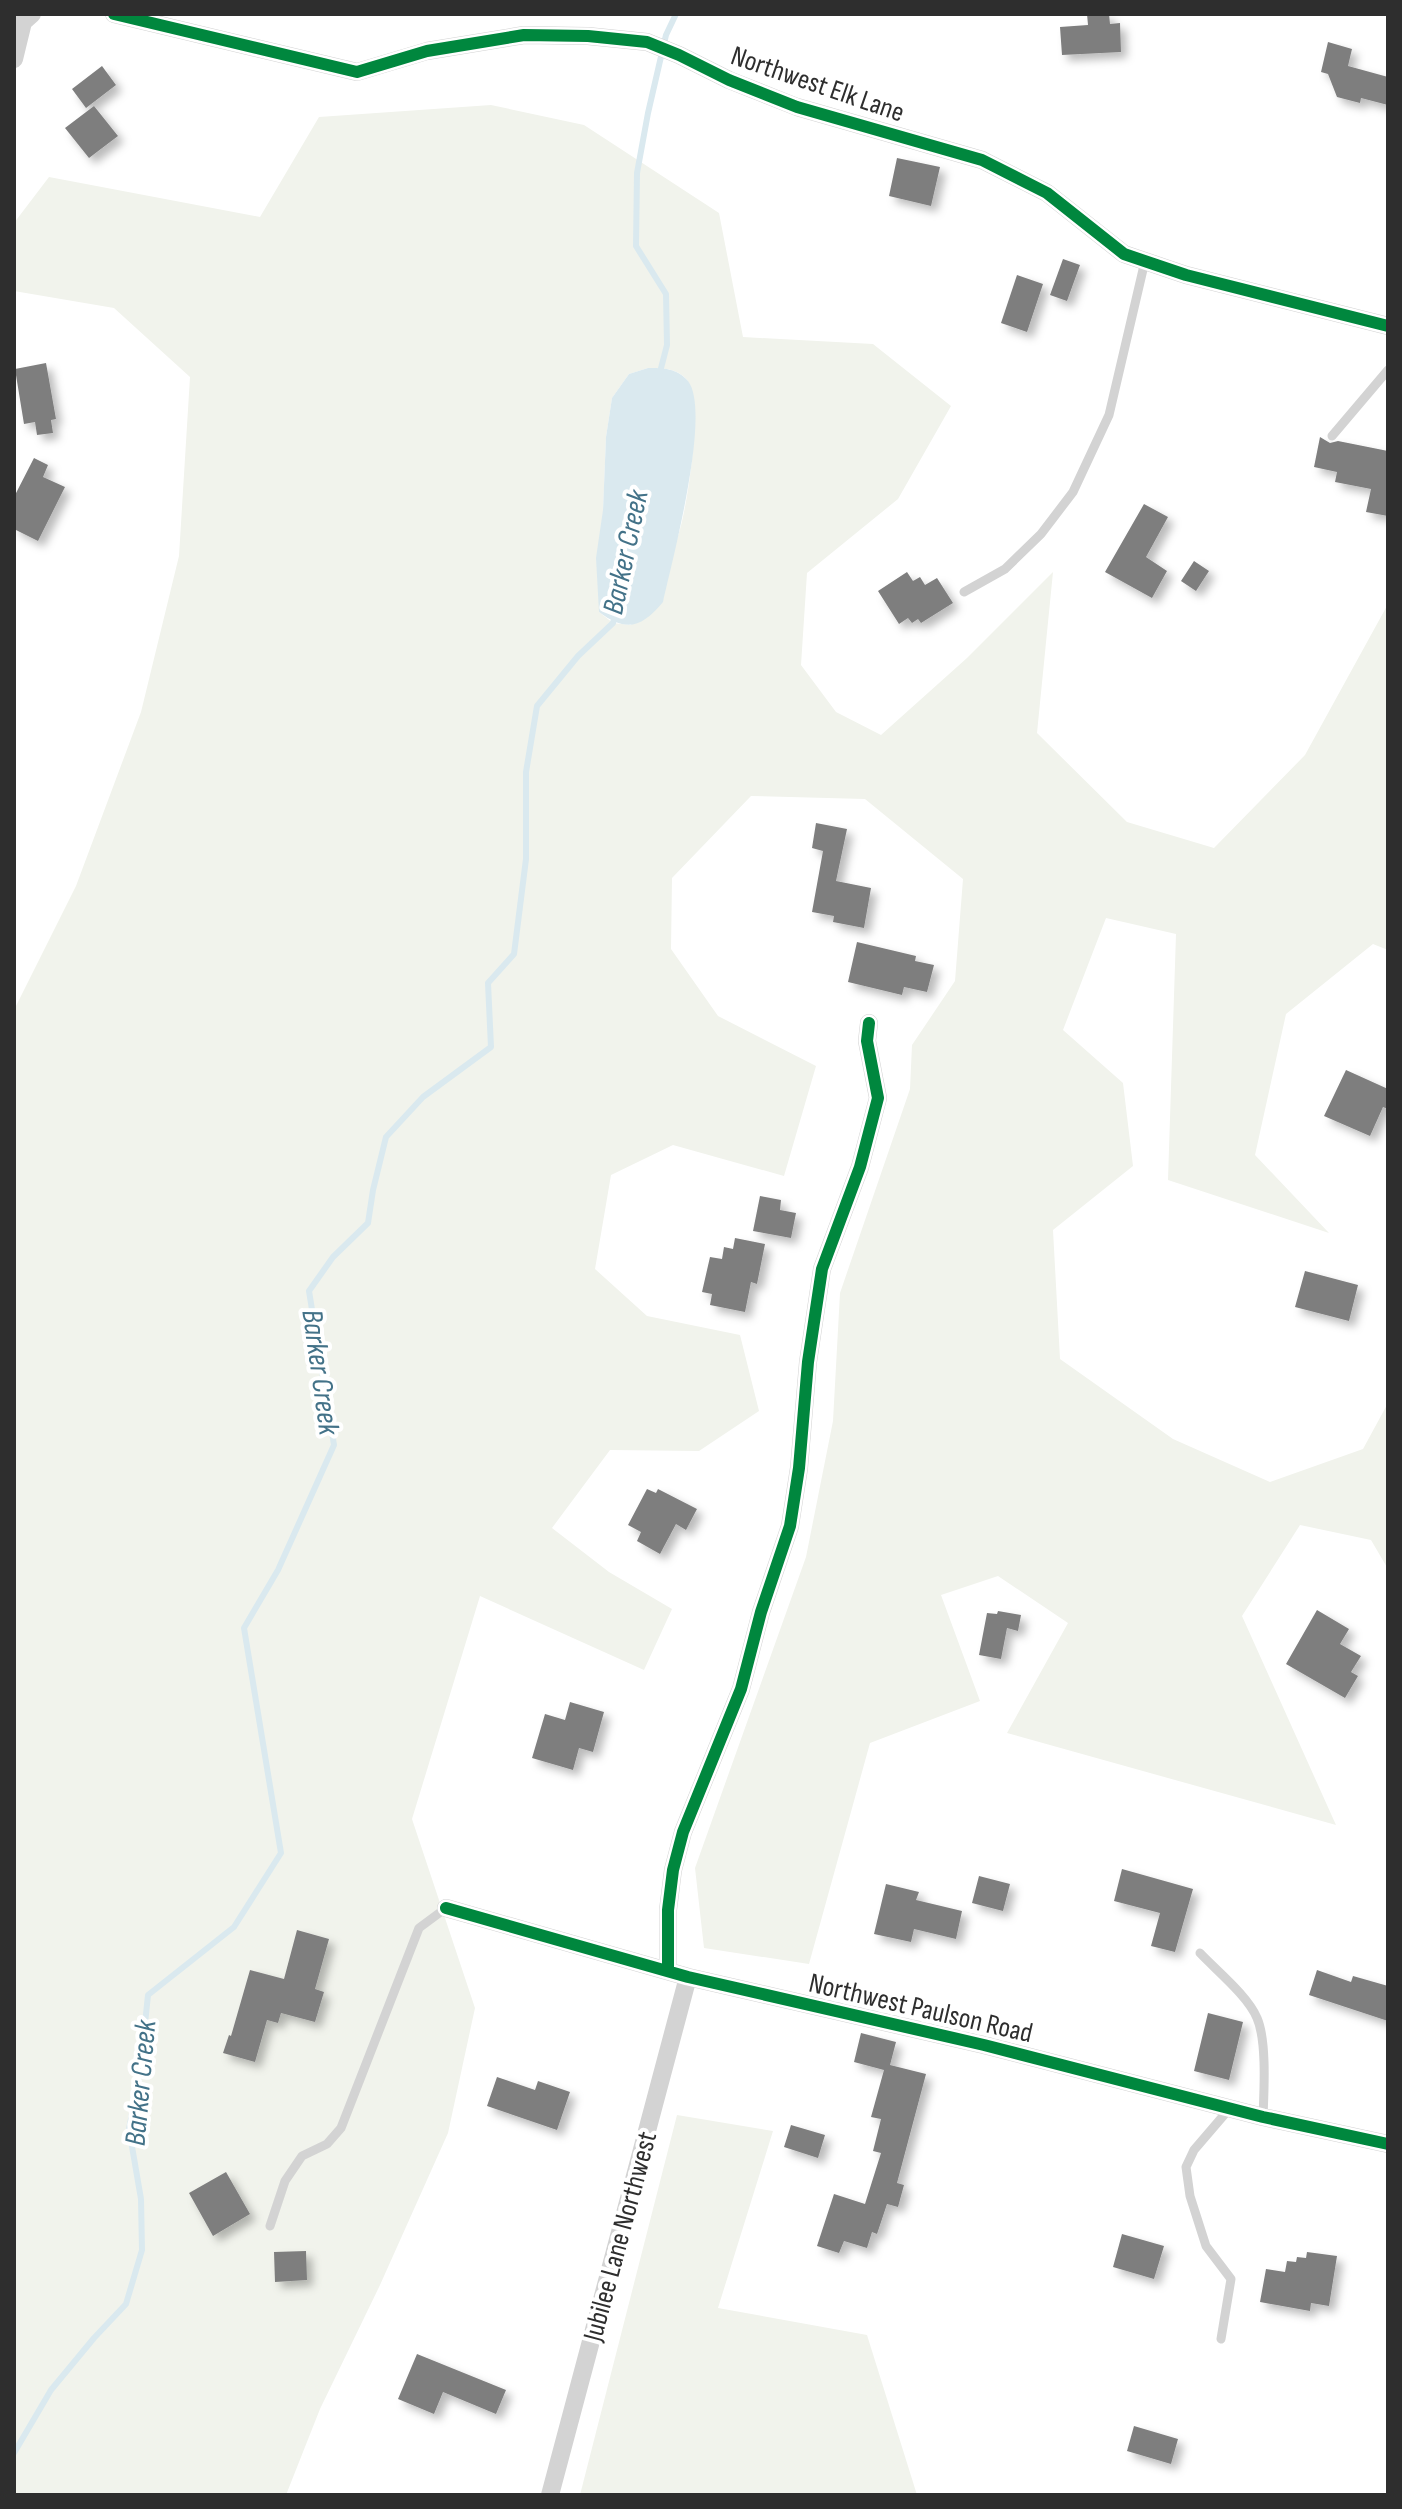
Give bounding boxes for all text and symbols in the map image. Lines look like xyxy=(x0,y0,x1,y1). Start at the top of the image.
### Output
street label: Northwest Elk Lane xyxy=(727,39,908,129)
water label: Barker Creek xyxy=(595,486,657,618)
water label: Barker Creek xyxy=(293,1307,347,1438)
street label: Northwest Paulson Road xyxy=(806,1967,1036,2050)
water label: Barker Creek xyxy=(118,2018,164,2147)
street label: Jubilee Lane Northwest xyxy=(576,2128,664,2346)

